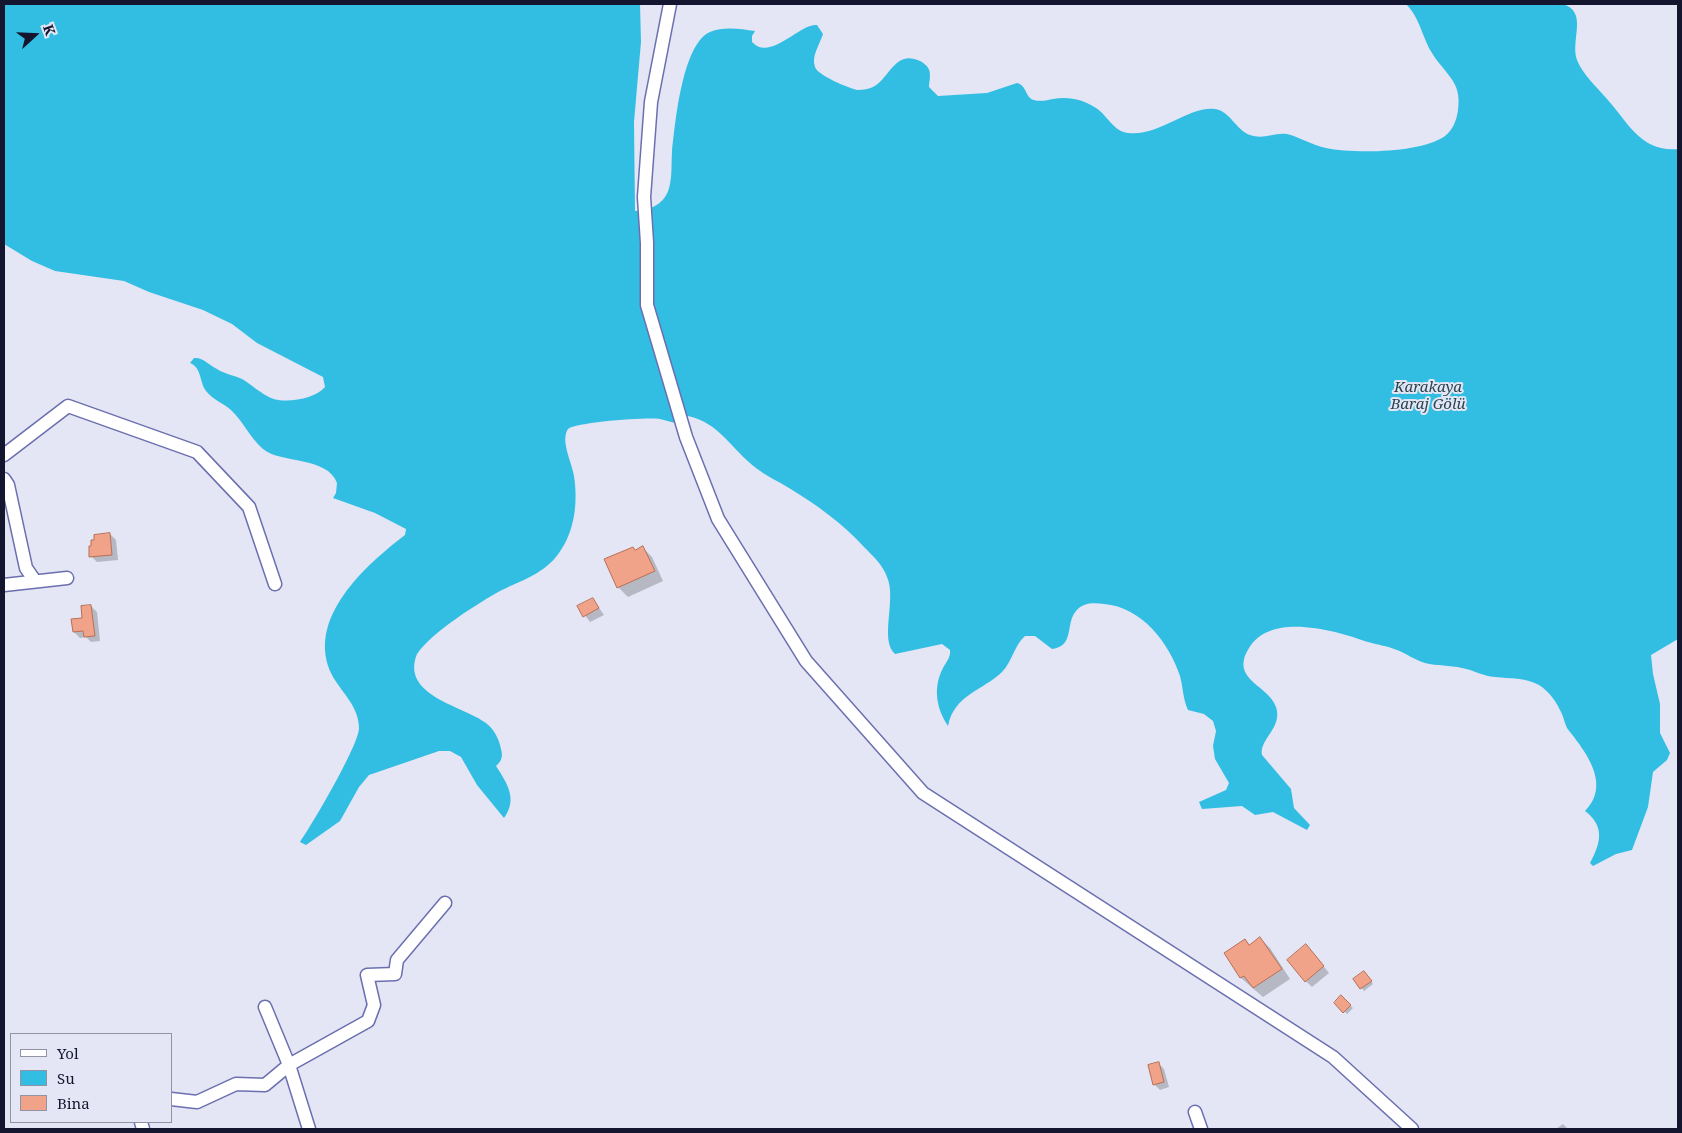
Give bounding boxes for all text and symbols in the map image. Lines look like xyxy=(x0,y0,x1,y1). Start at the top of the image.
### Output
north arrow xyxy=(10,10,60,60)
text: K xyxy=(39,22,60,38)
water label: Karakaya Baraj Gölü xyxy=(1390,379,1466,414)
legend xyxy=(10,1033,172,1123)
text: Yol xyxy=(57,1043,79,1063)
text: Su xyxy=(57,1068,75,1088)
text: Bina xyxy=(57,1093,90,1113)

